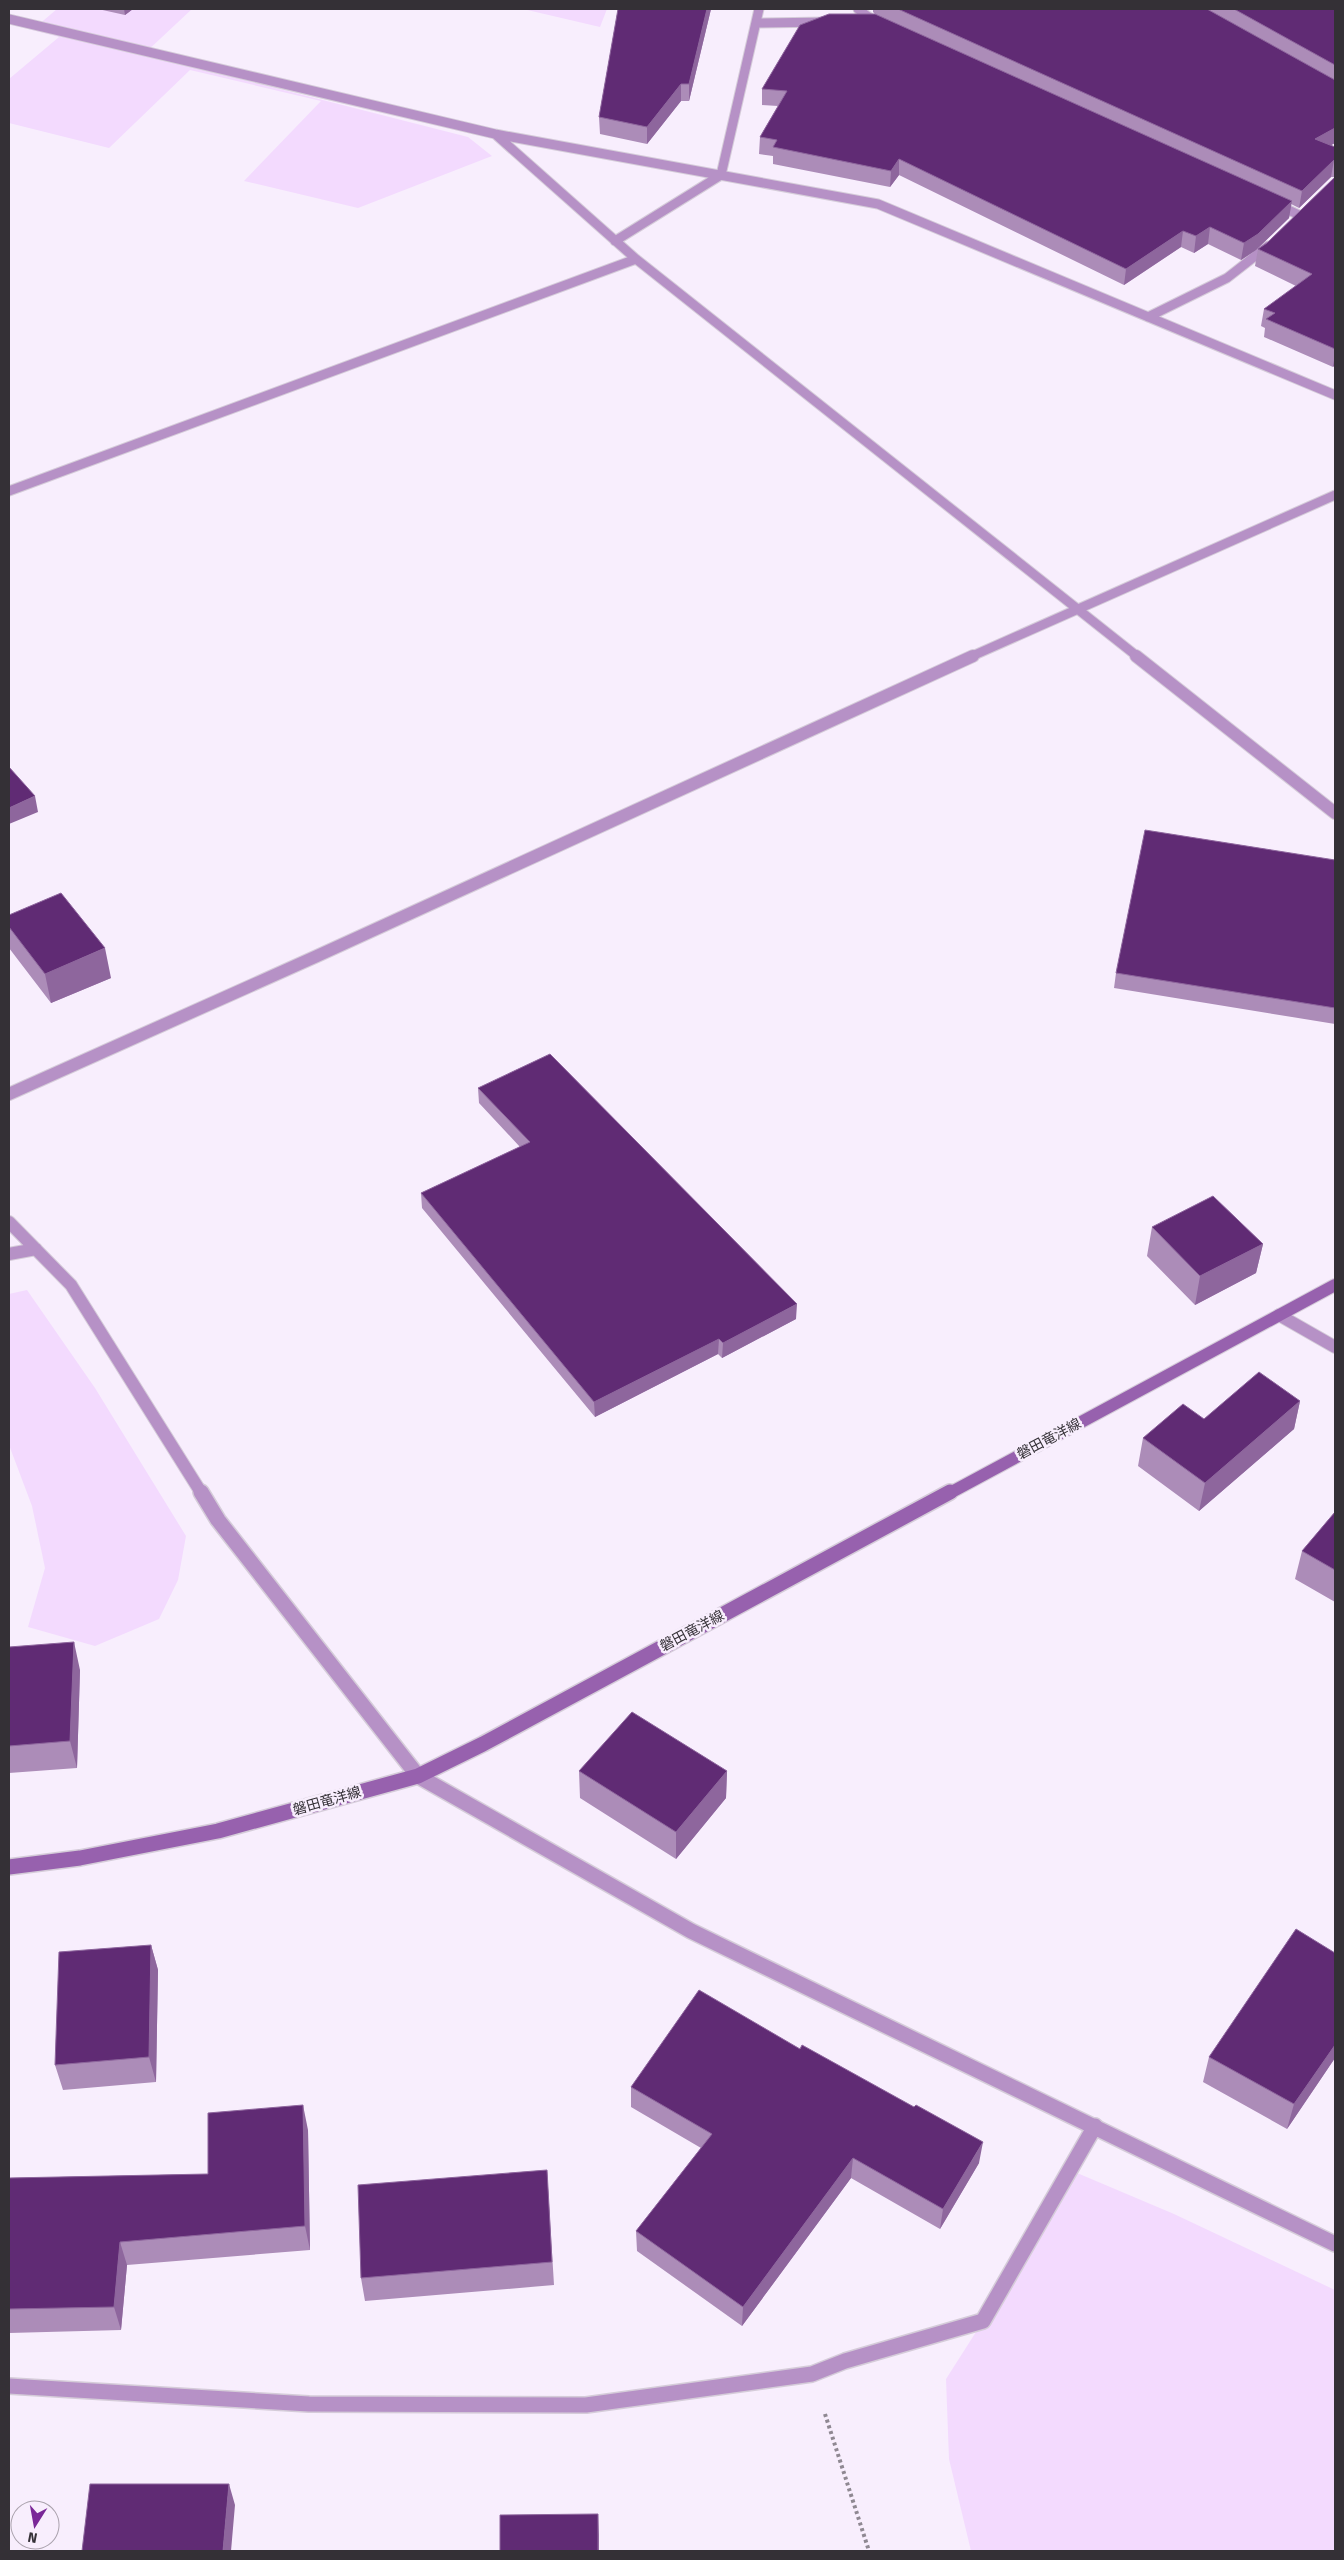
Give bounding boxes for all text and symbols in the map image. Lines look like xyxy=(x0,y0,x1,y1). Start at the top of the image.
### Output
street label: 磐田竜洋線 xyxy=(1014,1415,1084,1463)
street label: 磐田竜洋線 xyxy=(657,1607,727,1655)
street label: 磐田竜洋線 xyxy=(291,1783,363,1819)
north arrow xyxy=(10,2500,60,2550)
text: N xyxy=(26,2528,39,2547)

